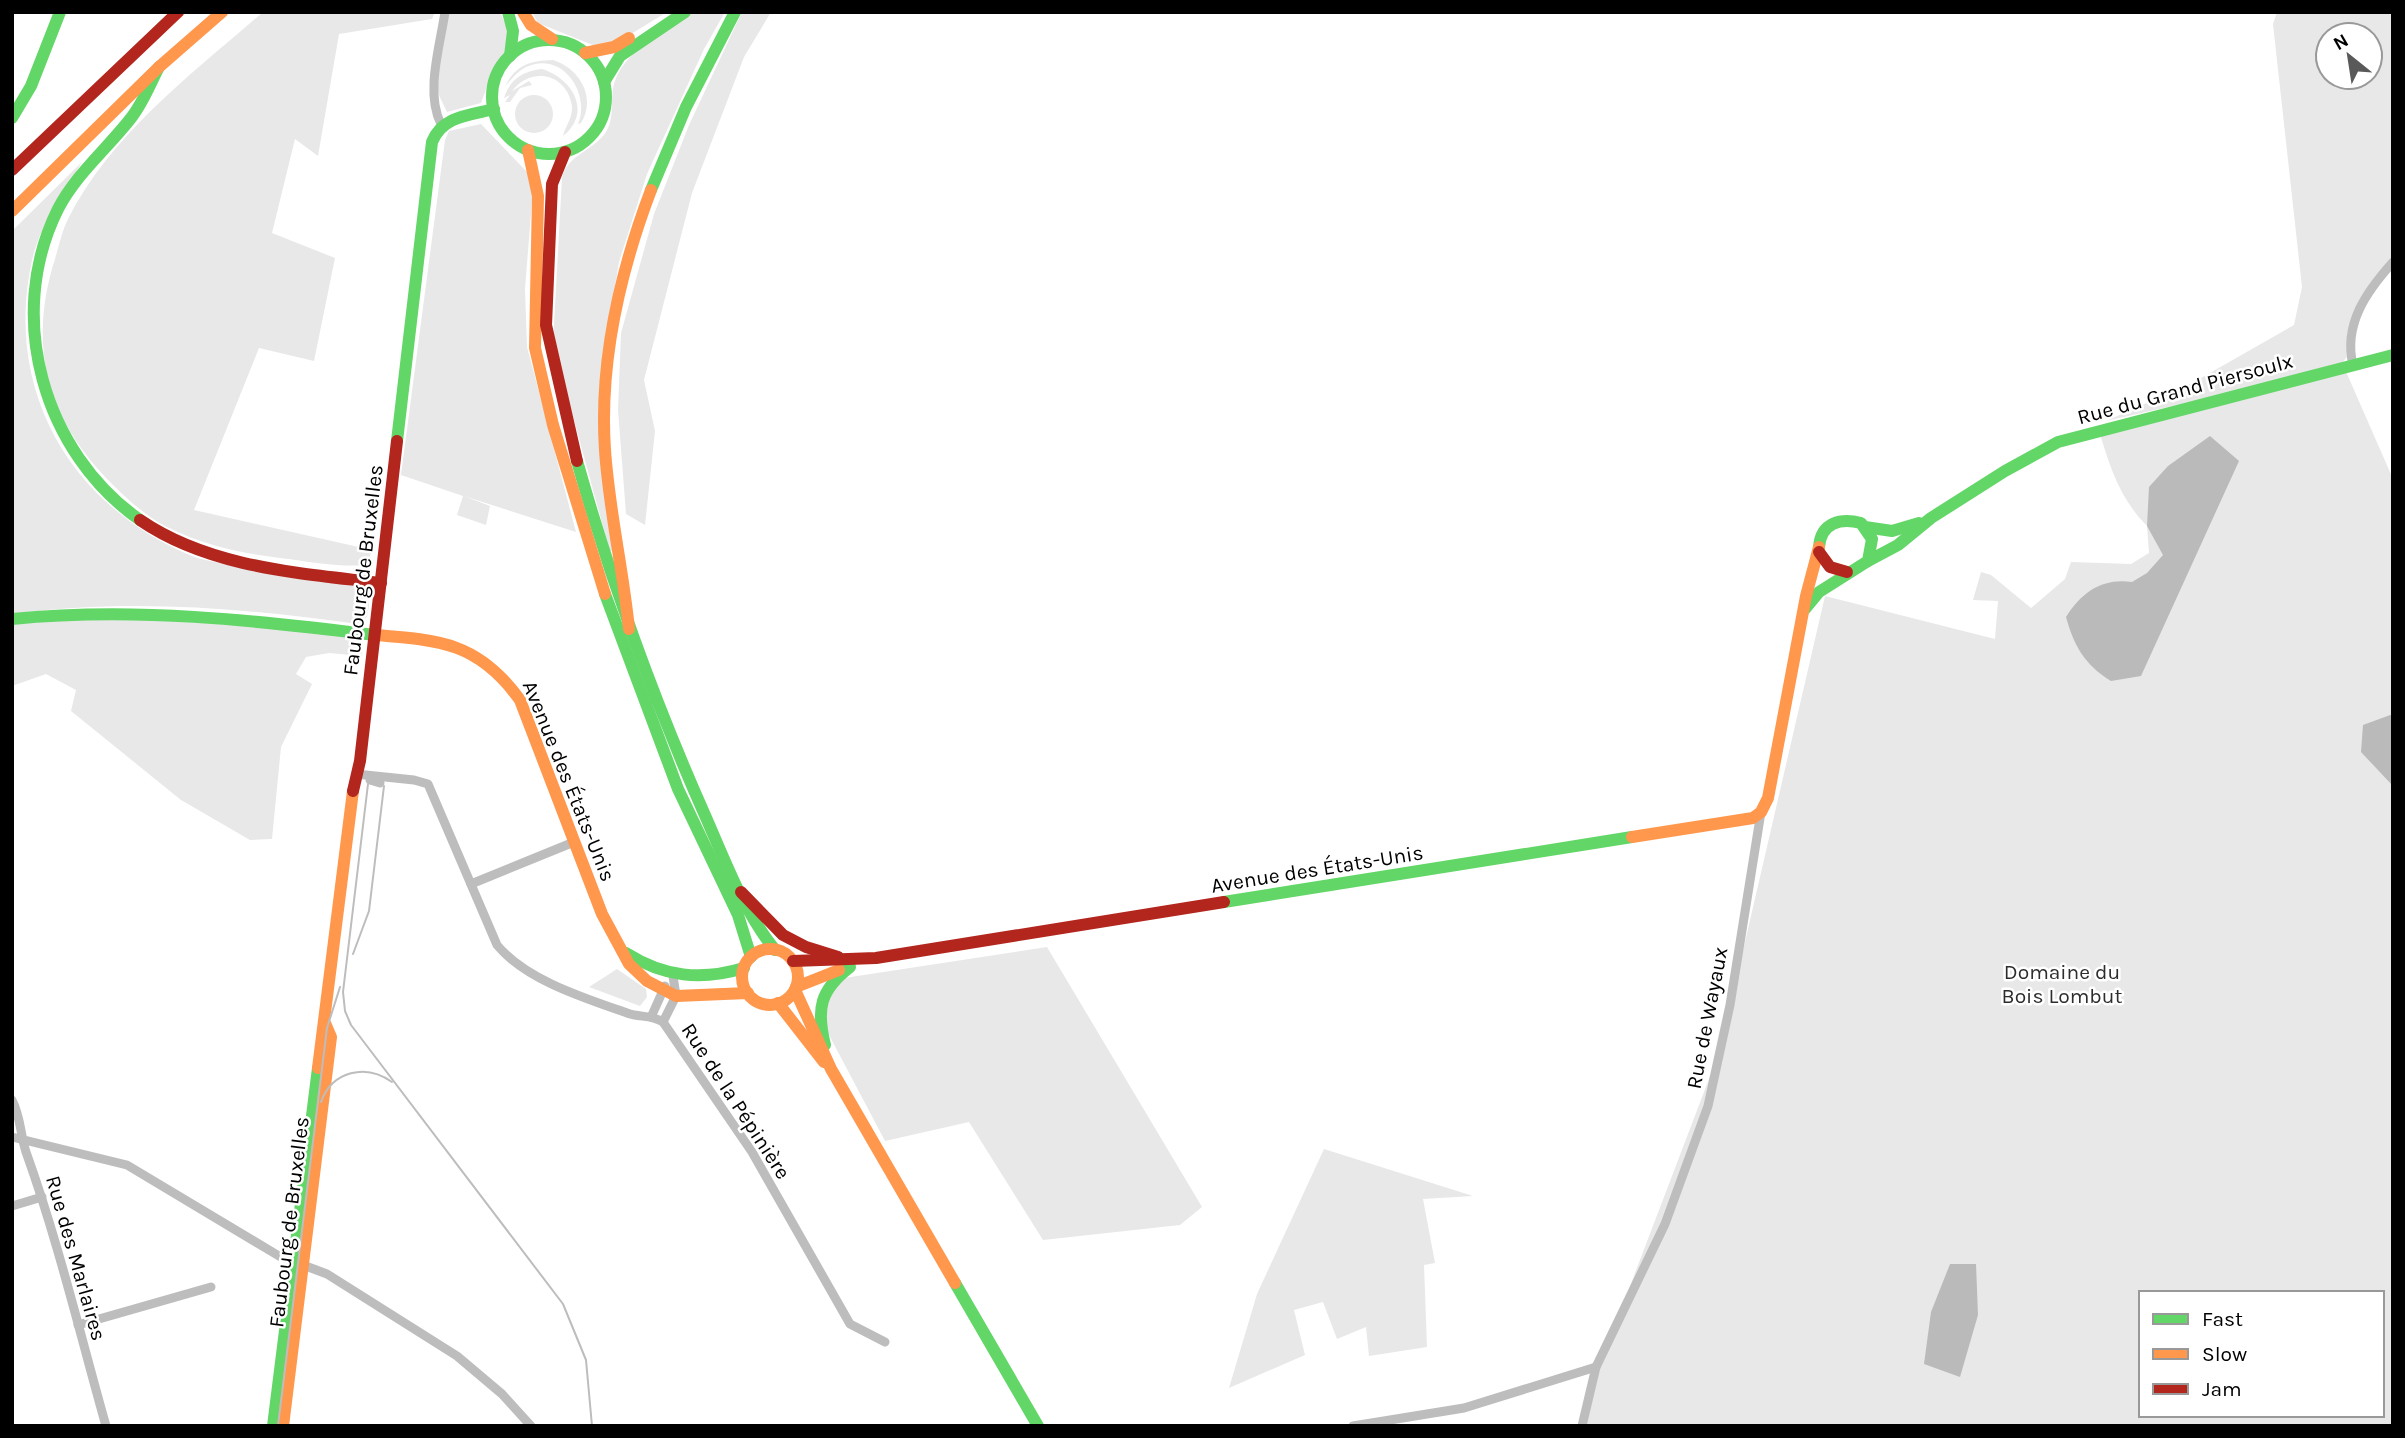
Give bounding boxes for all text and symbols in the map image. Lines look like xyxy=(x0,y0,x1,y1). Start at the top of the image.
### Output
north arrow xyxy=(2314,21,2384,91)
text: N xyxy=(2330,29,2352,55)
street label: Rue du Grand Piersoulx xyxy=(2074,349,2296,429)
street label: Faubourg de Bruxelles xyxy=(338,463,388,677)
street label: Avenue des États-Unis xyxy=(518,677,620,885)
street label: Avenue des États-Unis xyxy=(1209,840,1425,898)
street label: Rue de Wayaux xyxy=(1681,945,1733,1091)
park label: Domaine du Bois Lombut xyxy=(2002,960,2122,1008)
street label: Rue de la Pépinière xyxy=(677,1019,795,1183)
street label: Faubourg de Bruxelles xyxy=(264,1115,314,1329)
street label: Rue des Marlaires xyxy=(41,1173,111,1343)
legend xyxy=(2139,1291,2384,1417)
text: Fast xyxy=(2202,1307,2243,1331)
text: Slow xyxy=(2202,1342,2247,1366)
text: Jam xyxy=(2202,1377,2242,1401)

